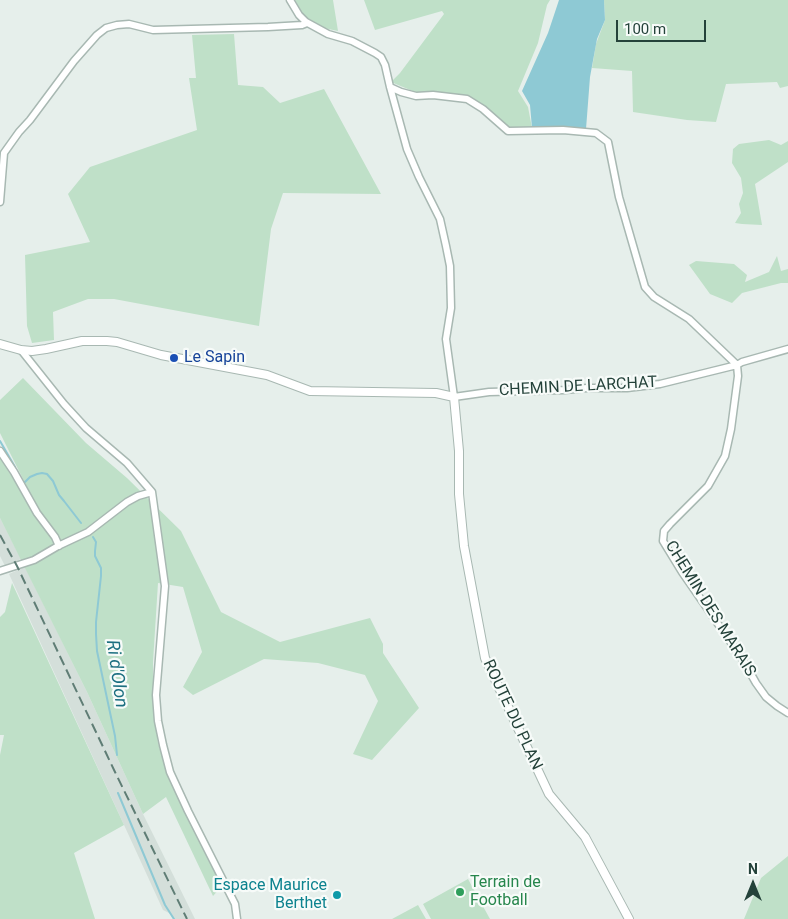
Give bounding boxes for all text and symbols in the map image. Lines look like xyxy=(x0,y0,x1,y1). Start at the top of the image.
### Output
scale bar xyxy=(618,10,708,42)
text: 100 m xyxy=(624,20,666,38)
place label: Le Sapin xyxy=(184,348,245,368)
marker: Le Sapin xyxy=(168,352,180,364)
street label: CHEMIN DE LARCHAT xyxy=(499,373,657,401)
street label: CHEMIN DES MARAIS xyxy=(660,538,760,680)
water label: Ri d'Olon xyxy=(101,639,131,709)
street label: ROUTE DU PLAN xyxy=(478,657,546,773)
north arrow xyxy=(728,859,778,909)
text: N xyxy=(748,861,758,877)
place label: Terrain de Football xyxy=(470,873,541,911)
place label: Espace Maurice Berthet xyxy=(213,876,327,914)
marker: Terrain de Football xyxy=(454,886,466,898)
marker: Espace Maurice Berthet xyxy=(331,889,343,901)

